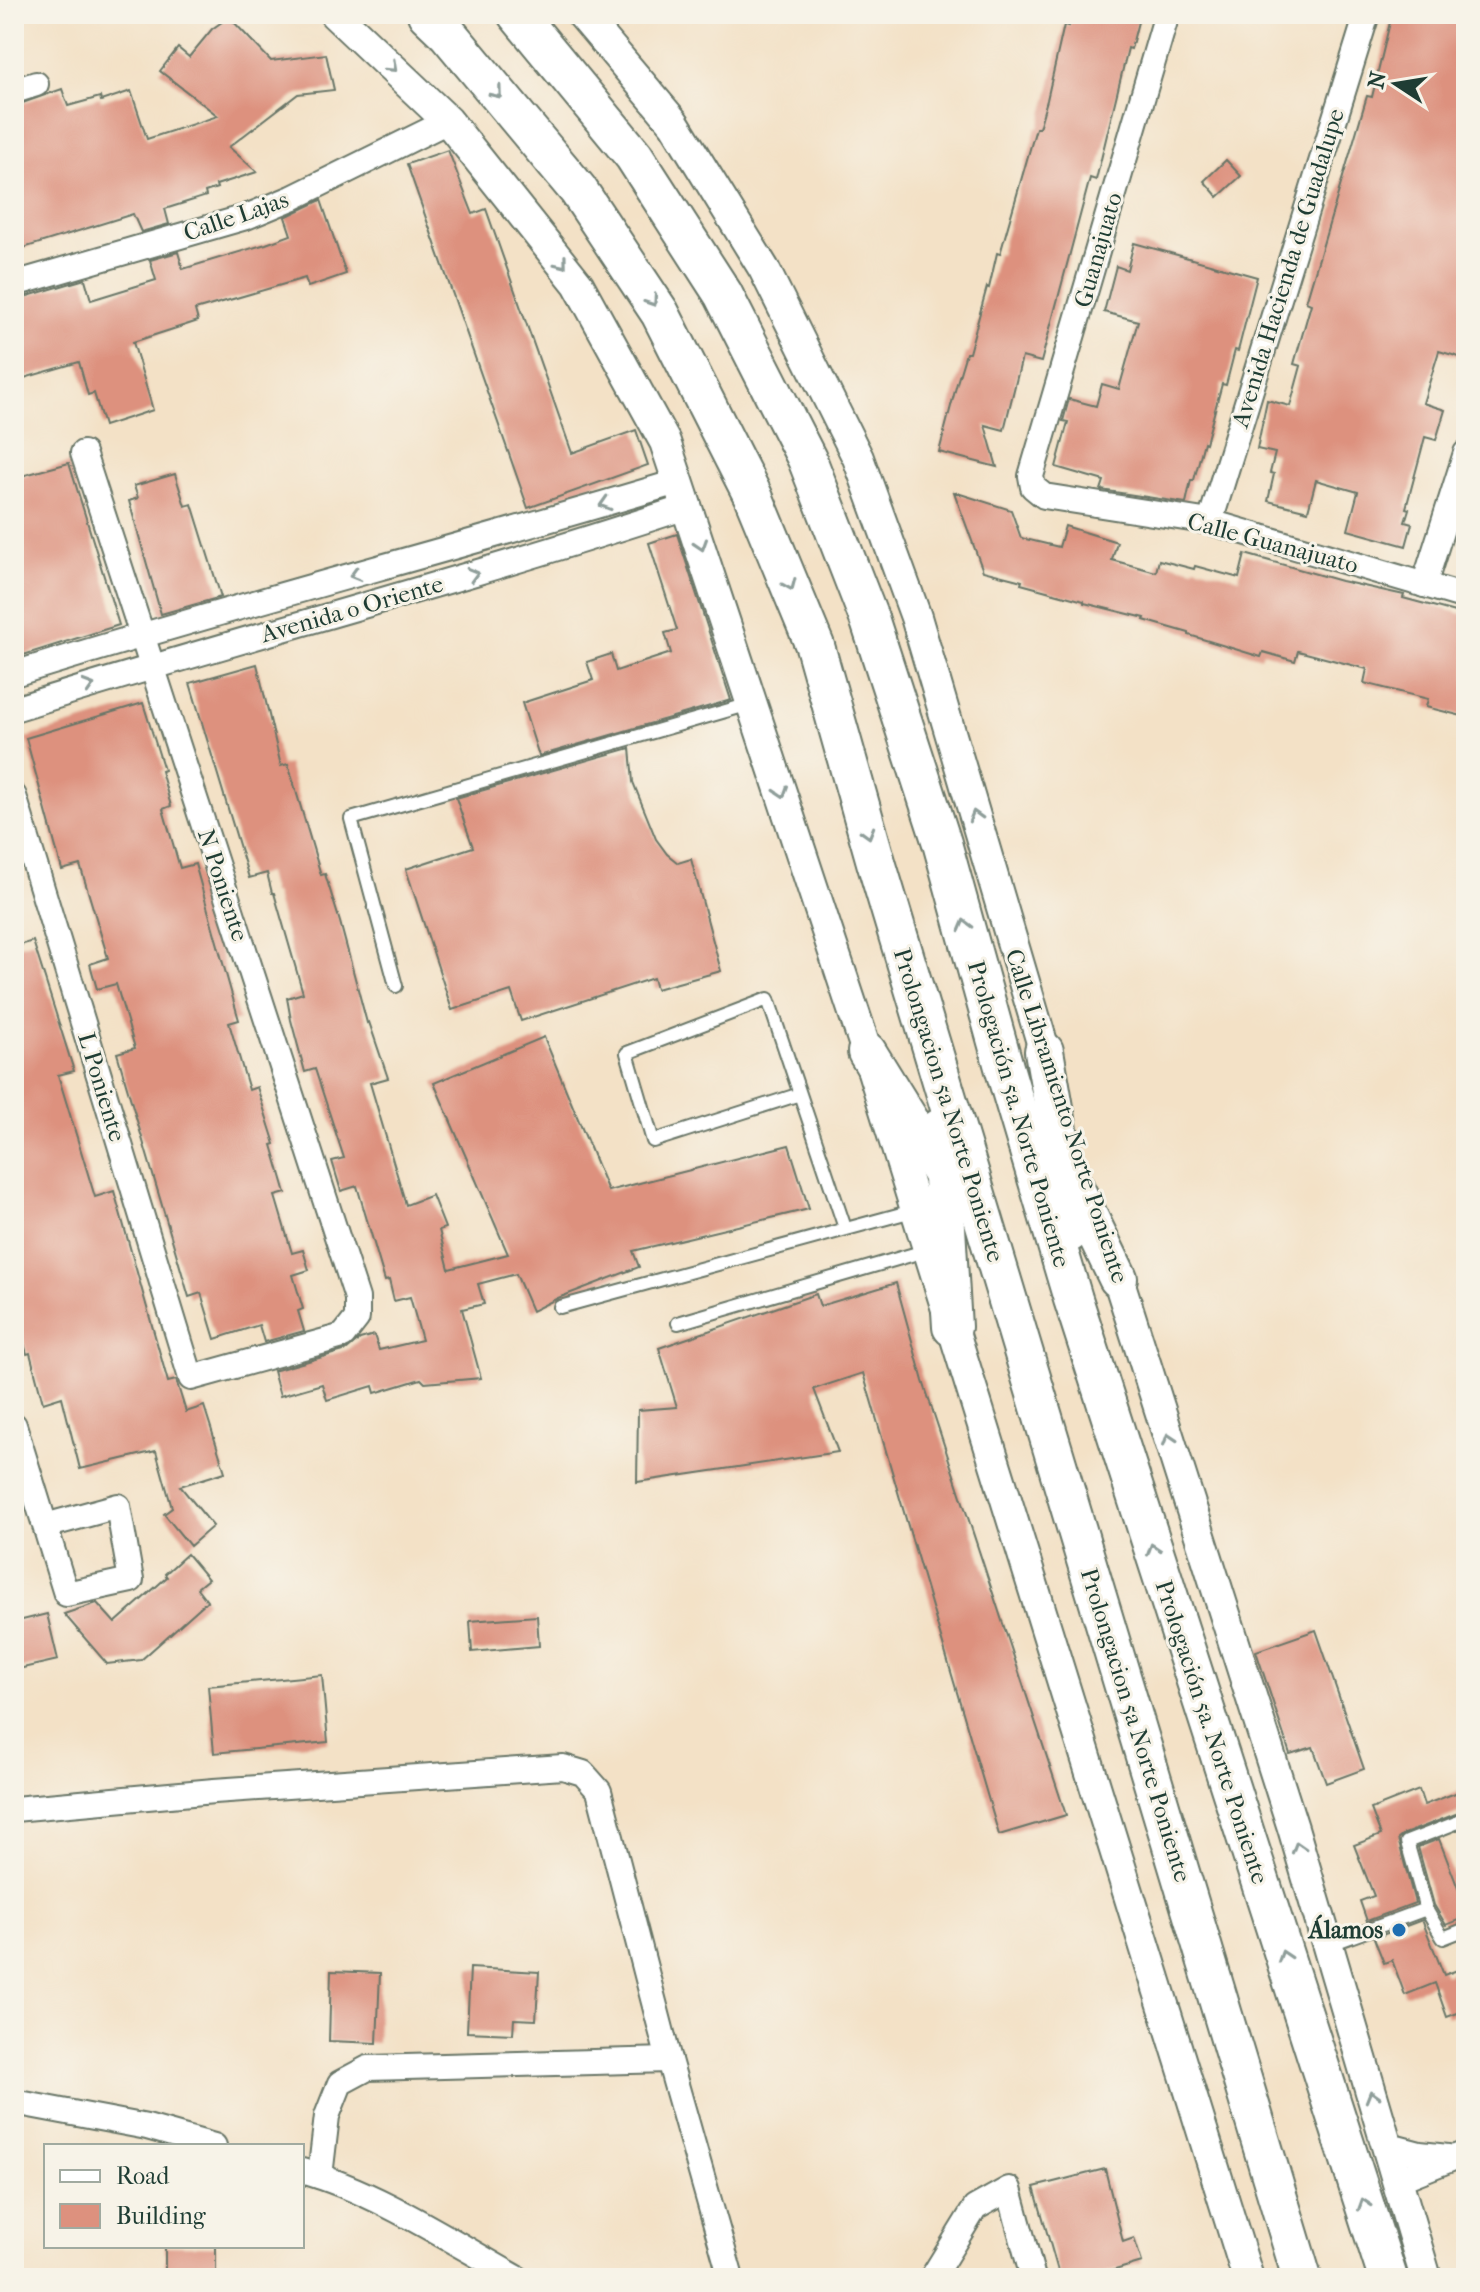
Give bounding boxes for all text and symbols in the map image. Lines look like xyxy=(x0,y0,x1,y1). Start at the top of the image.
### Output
north arrow xyxy=(1356,44,1436,124)
one-way arrow xyxy=(383,58,397,73)
text: N xyxy=(1363,69,1392,91)
one-way arrow xyxy=(487,84,502,98)
street label: Avenida Hacienda de Guadalupe xyxy=(1226,105,1350,432)
street label: Calle Lajas xyxy=(180,185,292,247)
street label: Guanajuato xyxy=(1068,189,1128,311)
one-way arrow xyxy=(552,254,567,268)
one-way arrow xyxy=(642,293,657,307)
one-way arrow xyxy=(599,495,613,511)
street label: Calle Guanajuato xyxy=(1185,507,1361,579)
one-way arrow xyxy=(692,537,708,551)
one-way arrow xyxy=(349,566,363,582)
one-way arrow xyxy=(465,567,479,583)
street label: Avenida o Oriente xyxy=(257,570,446,649)
one-way arrow xyxy=(780,577,797,591)
one-way arrow xyxy=(81,679,95,695)
one-way arrow xyxy=(773,785,789,799)
one-way arrow xyxy=(968,810,984,824)
street label: N Poniente xyxy=(192,825,254,945)
one-way arrow xyxy=(859,826,875,840)
one-way arrow xyxy=(957,918,974,932)
street label: Prolongacion 5a Norte Poniente xyxy=(888,945,1010,1265)
street label: Calle Libramiento Norte Poniente xyxy=(1000,946,1134,1287)
street label: Prologación 5a. Norte Poniente xyxy=(962,957,1076,1271)
street label: L Poniente xyxy=(72,1029,132,1145)
one-way arrow xyxy=(1162,1432,1178,1446)
one-way arrow xyxy=(1147,1542,1163,1556)
street label: Prolongacion 5a Norte Poniente xyxy=(1075,1565,1197,1885)
street label: Prologación 5a. Norte Poniente xyxy=(1150,1577,1274,1888)
one-way arrow xyxy=(1291,1840,1307,1854)
place label: Álamos xyxy=(1307,1914,1383,1944)
marker: Álamos xyxy=(1390,1921,1408,1939)
one-way arrow xyxy=(1278,1950,1294,1964)
one-way arrow xyxy=(1364,2090,1381,2104)
legend xyxy=(44,2144,304,2248)
text: Road xyxy=(116,2162,170,2190)
one-way arrow xyxy=(1357,2197,1373,2211)
text: Building xyxy=(116,2202,207,2230)

